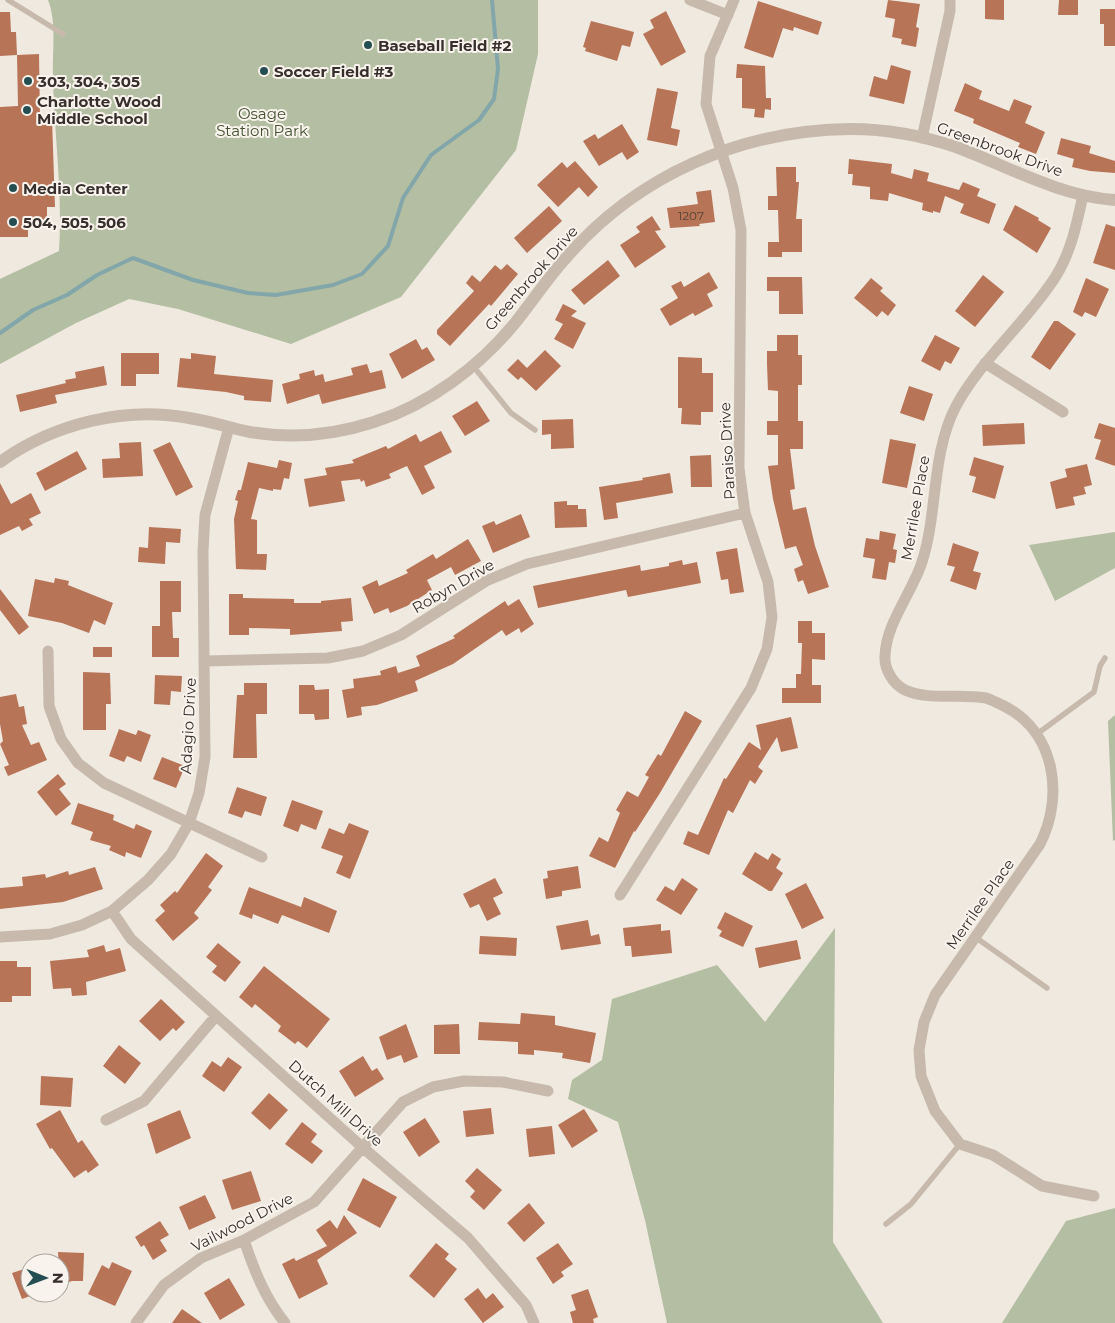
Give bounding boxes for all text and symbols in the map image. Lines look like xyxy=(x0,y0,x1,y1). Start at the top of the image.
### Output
place label: Baseball Field #2 xyxy=(378,36,511,55)
marker: Baseball Field #2 xyxy=(362,39,374,51)
place label: Soccer Field #3 xyxy=(274,62,394,81)
marker: Soccer Field #3 xyxy=(258,65,270,77)
place label: 303, 304, 305 xyxy=(37,72,140,91)
marker: 303, 304, 305 xyxy=(22,75,34,87)
place label: Charlotte Wood Middle School xyxy=(37,92,161,128)
marker: Charlotte Wood Middle School xyxy=(21,104,33,116)
park label: Osage Station Park xyxy=(216,104,308,140)
street label: Greenbrook Drive xyxy=(934,117,1066,181)
place label: Media Center xyxy=(23,179,128,198)
marker: Media Center xyxy=(7,182,19,194)
house number: 1207 xyxy=(678,208,704,223)
place label: 504, 505, 506 xyxy=(23,213,126,232)
marker: 504, 505, 506 xyxy=(7,216,19,228)
street label: Greenbrook Drive xyxy=(480,222,582,334)
street label: Paraiso Drive xyxy=(715,402,739,500)
street label: Merrilee Place xyxy=(896,454,934,562)
street label: Robyn Drive xyxy=(409,555,497,617)
street label: Adagio Drive xyxy=(176,677,200,775)
street label: Merrilee Place xyxy=(942,855,1018,953)
street label: Dutch Mill Drive xyxy=(285,1056,387,1150)
street label: Vailwood Drive xyxy=(188,1188,296,1256)
north arrow xyxy=(20,1253,70,1303)
text: N xyxy=(49,1272,67,1284)

